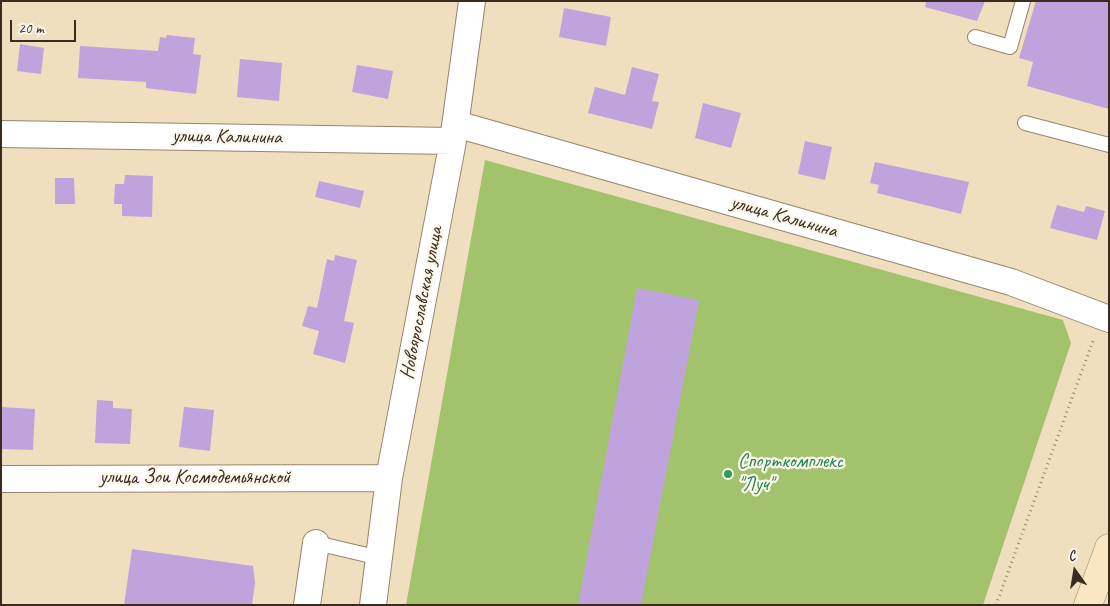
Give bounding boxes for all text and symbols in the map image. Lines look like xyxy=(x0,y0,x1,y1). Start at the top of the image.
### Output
scale bar xyxy=(12,10,79,42)
text: 20 m xyxy=(18,19,44,38)
street label: улица Калинина xyxy=(172,124,282,150)
street label: улица Калинина xyxy=(728,190,840,244)
street label: Новоярославская улица xyxy=(395,225,449,381)
place label: Спорткомплекс "Луч" xyxy=(738,450,843,497)
street label: улица Зои Космодемьянской xyxy=(100,466,290,490)
marker: Спорткомплекс "Луч" xyxy=(722,468,734,480)
north arrow xyxy=(1050,546,1100,596)
text: С xyxy=(1066,547,1077,565)

